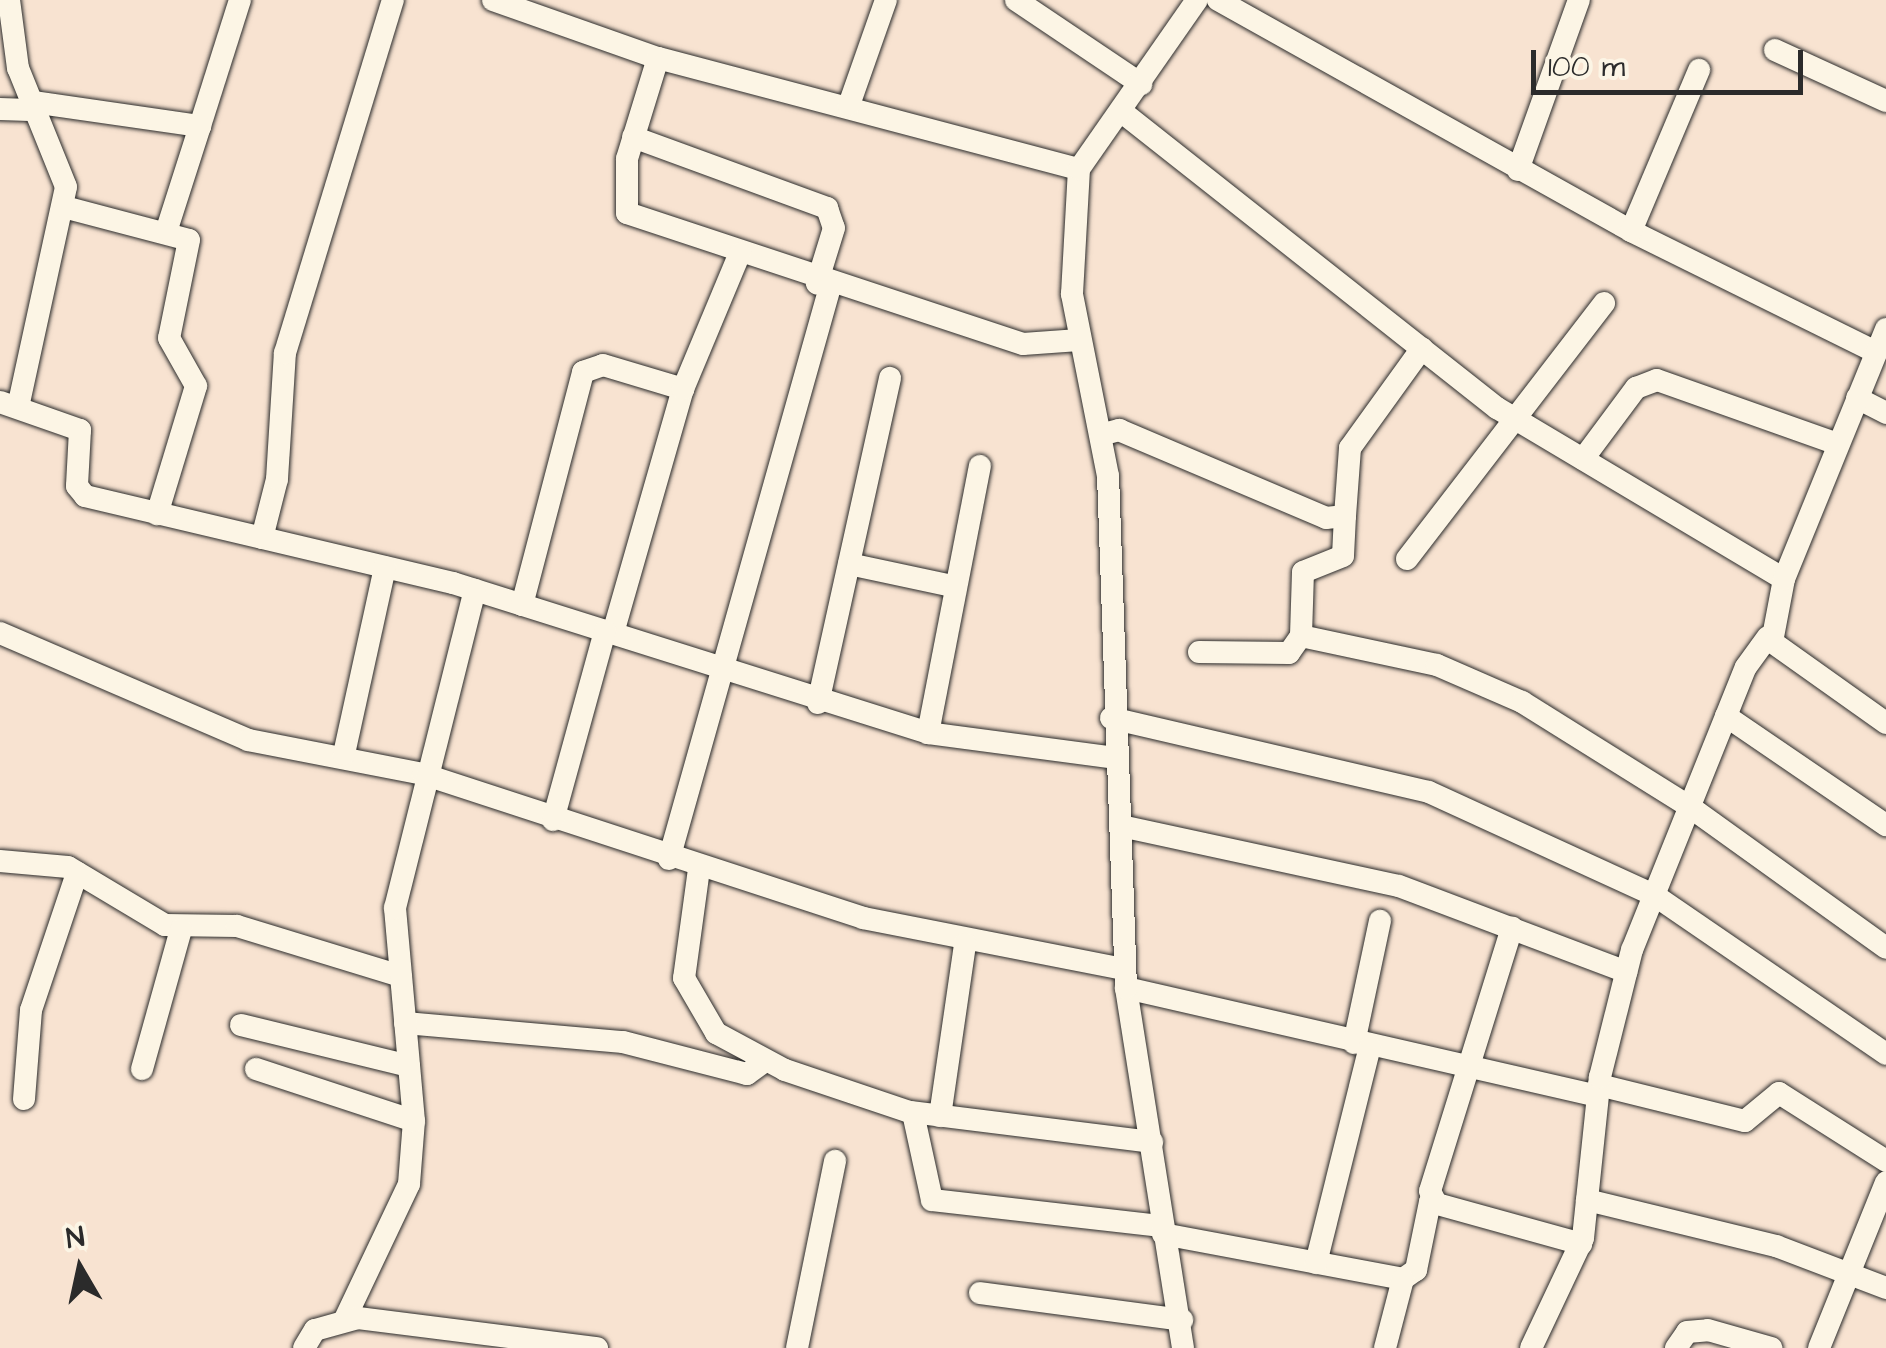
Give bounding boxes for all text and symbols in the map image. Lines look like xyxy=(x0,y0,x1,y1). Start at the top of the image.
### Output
scale bar xyxy=(1536,30,1808,92)
text: 100 m xyxy=(1548,46,1625,88)
text: N xyxy=(64,1217,87,1259)
north arrow xyxy=(30,1218,130,1318)

